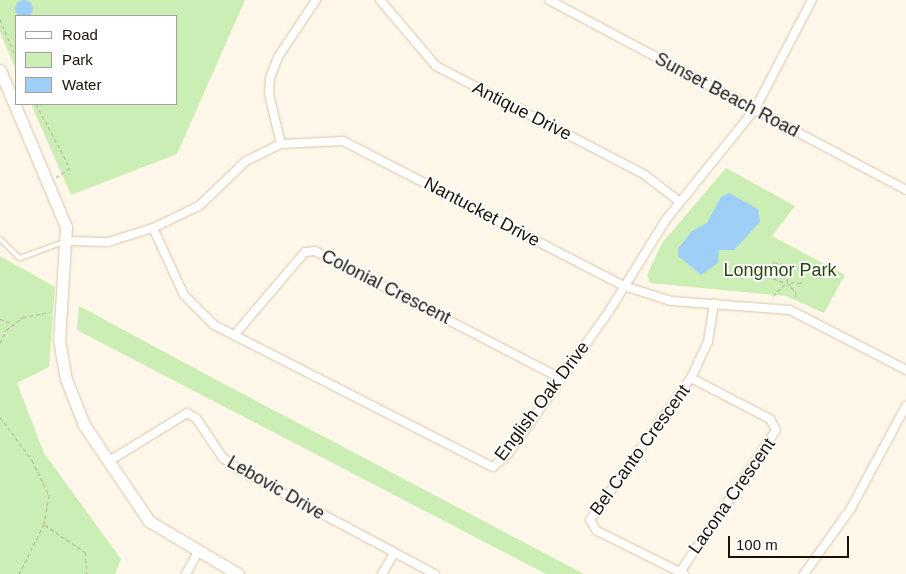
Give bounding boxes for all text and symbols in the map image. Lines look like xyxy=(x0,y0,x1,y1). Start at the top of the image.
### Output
legend xyxy=(15,15,178,105)
text: Road xyxy=(62,26,98,43)
street label: Sunset Beach Road xyxy=(651,48,803,142)
text: Park xyxy=(62,51,93,68)
text: Water xyxy=(62,76,101,93)
street label: Antique Drive xyxy=(469,77,575,145)
street label: Nantucket Drive xyxy=(420,172,544,252)
street label: Colonial Crescent xyxy=(318,245,454,329)
park label: Longmor Park xyxy=(723,259,837,281)
street label: English Oak Drive xyxy=(490,337,594,465)
street label: Bel Canto Crescent xyxy=(585,381,695,519)
street label: Lacona Crescent xyxy=(684,434,780,558)
street label: Lebovic Drive xyxy=(223,451,329,525)
scale bar xyxy=(731,526,852,558)
text: 100 m xyxy=(736,536,778,553)

